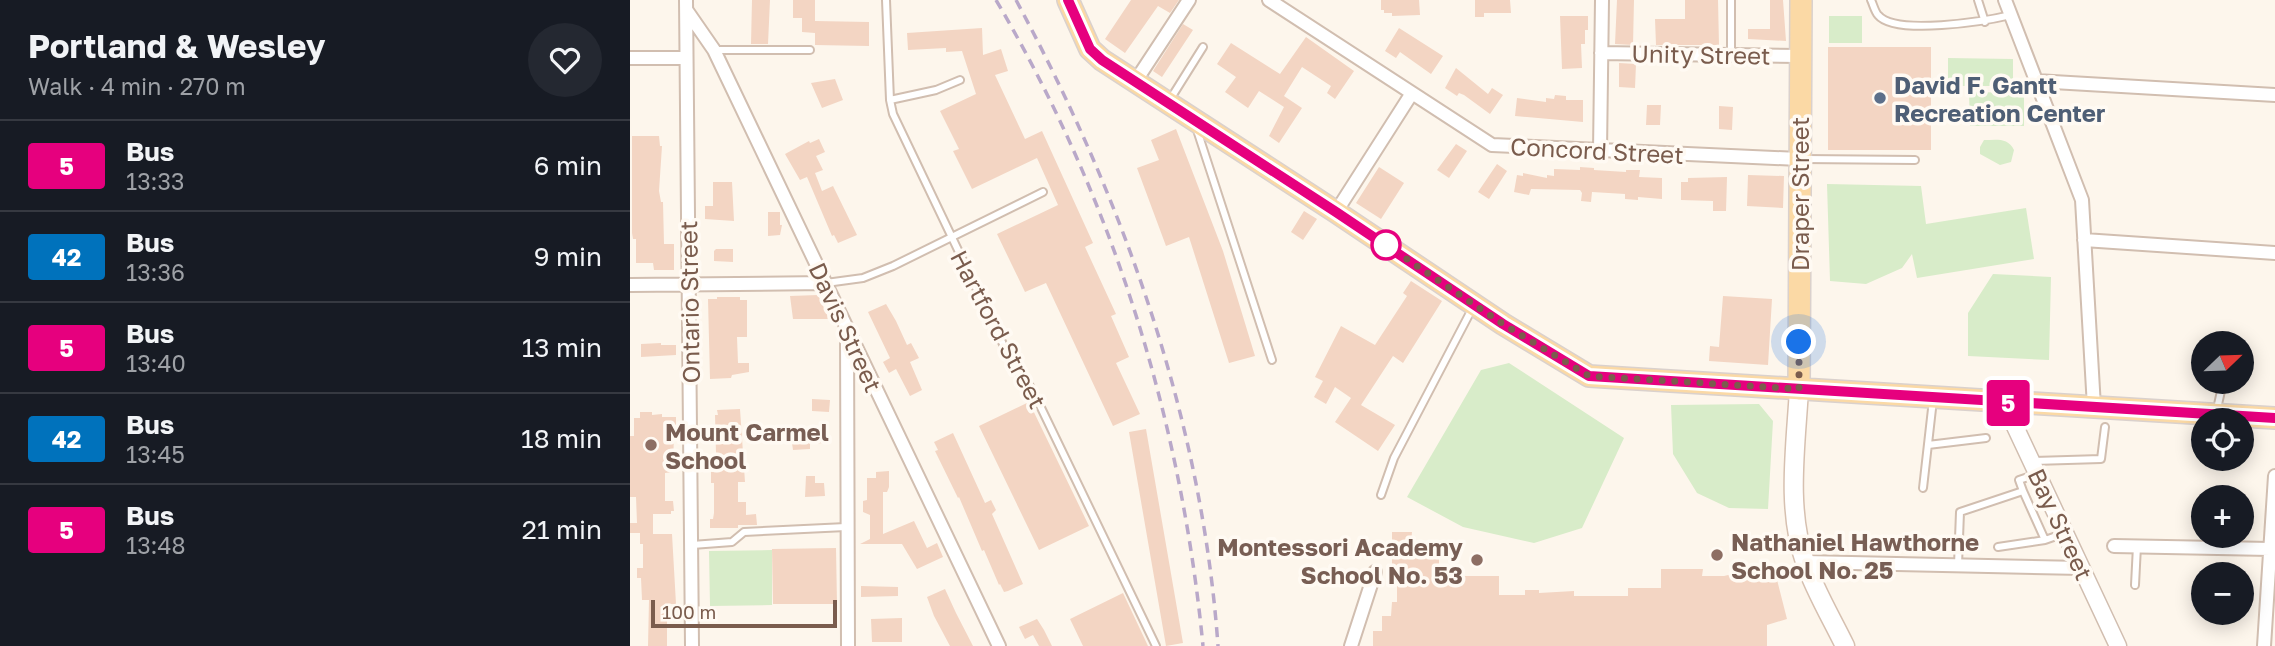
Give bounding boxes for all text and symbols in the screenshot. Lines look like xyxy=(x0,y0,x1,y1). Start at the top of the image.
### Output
button: heart xyxy=(528,23,602,97)
text: Portland & Wesley xyxy=(28,26,326,65)
street label: Unity Street xyxy=(1631,38,1771,70)
place label: David F. Gantt Recreation Center xyxy=(1894,70,2105,127)
text: Walk · 4 min · 270 m xyxy=(28,72,246,100)
marker: David F. Gantt Recreation Center xyxy=(1872,90,1888,106)
street label: Draper Street xyxy=(1785,117,1814,271)
street label: Concord Street xyxy=(1509,131,1685,169)
text: Bus xyxy=(126,136,174,167)
text: 6 min xyxy=(534,150,602,181)
text: 5 xyxy=(59,151,74,180)
text: 13:33 xyxy=(126,167,184,195)
street label: Ontario Street xyxy=(673,220,705,384)
text: Bus xyxy=(126,227,174,258)
unlabelled marker xyxy=(1371,230,1401,260)
text: 9 min xyxy=(534,241,602,272)
text: 42 xyxy=(52,242,81,271)
street label: Hartford Street xyxy=(945,245,1053,413)
text: 13:36 xyxy=(126,258,185,286)
street label: Davis Street xyxy=(803,258,889,396)
text: Bus xyxy=(126,318,174,349)
your location xyxy=(1781,324,1816,359)
north arrow xyxy=(2191,331,2254,394)
map controls xyxy=(2191,331,2254,625)
text: 13 min xyxy=(522,332,602,363)
text: 5 xyxy=(59,333,74,362)
text: 13:40 xyxy=(126,349,186,377)
line badge: 5 xyxy=(1985,380,2031,426)
text: 5 xyxy=(2001,388,2015,417)
button: locate xyxy=(2191,408,2254,471)
text: Bus xyxy=(126,409,174,440)
place label: Mount Carmel School xyxy=(665,417,829,474)
text: 18 min xyxy=(521,423,602,454)
text: 42 xyxy=(52,424,81,453)
marker: Mount Carmel School xyxy=(643,437,659,453)
text: 13:45 xyxy=(126,440,185,468)
street label: Bay Street xyxy=(2023,464,2099,584)
button: + xyxy=(2191,485,2254,548)
text: Bus xyxy=(126,500,174,531)
text: 21 min xyxy=(522,514,602,545)
text: 5 xyxy=(59,515,74,544)
place label: Nathaniel Hawthorne School No. 25 xyxy=(1731,527,1979,584)
text: 13:48 xyxy=(126,531,186,559)
place label: Montessori Academy School No. 53 xyxy=(1217,532,1464,589)
marker: Nathaniel Hawthorne School No. 25 xyxy=(1709,547,1725,563)
marker: Montessori Academy School No. 53 xyxy=(1469,552,1485,568)
button: − xyxy=(2191,562,2254,625)
scale bar xyxy=(651,597,836,629)
text: 100 m xyxy=(662,600,716,623)

